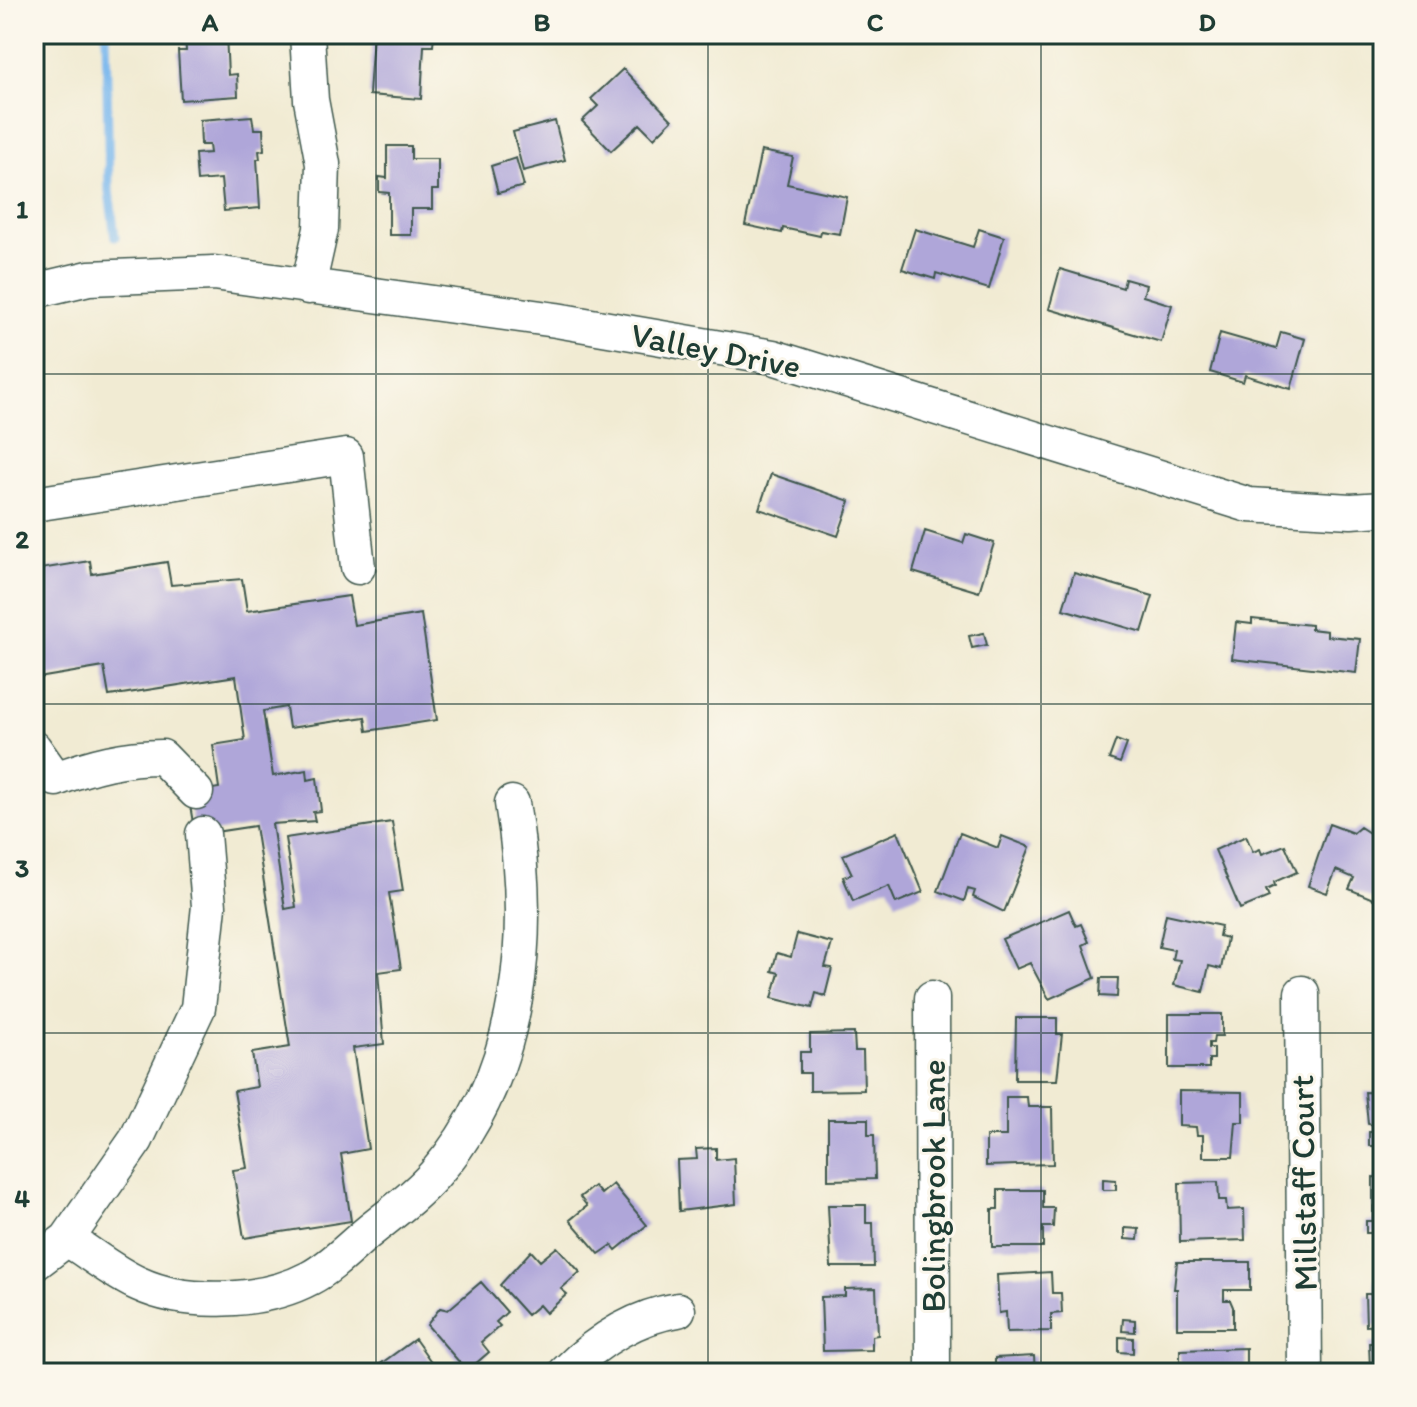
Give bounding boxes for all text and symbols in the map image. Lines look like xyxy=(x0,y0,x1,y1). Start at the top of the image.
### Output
text: A xyxy=(201,6,219,38)
text: B xyxy=(534,6,551,38)
text: C xyxy=(867,6,884,38)
text: D xyxy=(1198,6,1216,38)
text: 1 xyxy=(16,193,28,225)
street label: Valley Drive xyxy=(628,314,804,387)
text: 2 xyxy=(15,523,29,555)
text: 3 xyxy=(15,852,29,884)
street label: Bolingbrook Lane xyxy=(913,1059,954,1313)
street label: Millstaff Court xyxy=(1281,1074,1326,1291)
text: 4 xyxy=(14,1182,30,1214)

